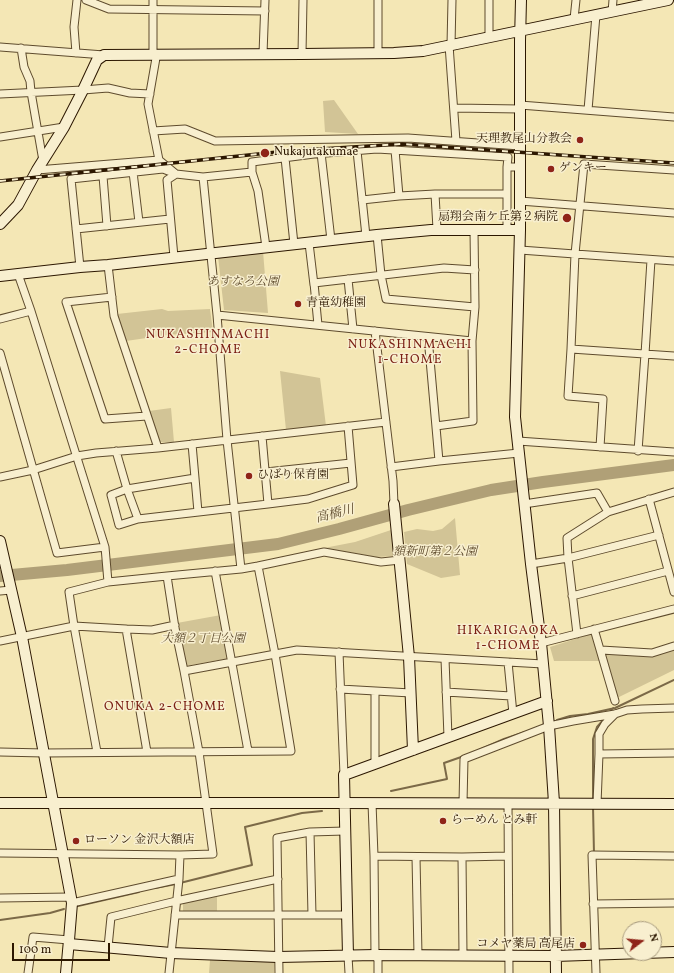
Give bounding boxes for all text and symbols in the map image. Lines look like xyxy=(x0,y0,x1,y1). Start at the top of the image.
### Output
place label: 天理教尾山分教会 xyxy=(476,133,572,147)
marker: 天理教尾山分教会 xyxy=(575,135,585,145)
place label: Nukajutakumae xyxy=(274,146,358,160)
marker: Nukajutakumae xyxy=(259,147,271,159)
place label: ゲンキー xyxy=(559,162,607,176)
marker: ゲンキー xyxy=(546,164,556,174)
place label: 扇翔会南ケ丘第２病院 xyxy=(438,211,558,225)
marker: 扇翔会南ケ丘第２病院 xyxy=(561,212,573,224)
park label: あすなろ公園 xyxy=(207,276,279,290)
place label: 青竜幼稚園 xyxy=(306,297,366,311)
marker: 青竜幼稚園 xyxy=(293,299,303,309)
district label: NUKASHINMACHI 2-CHOME xyxy=(146,328,270,359)
district label: NUKASHINMACHI 1-CHOME xyxy=(348,338,472,369)
place label: ひばり保育園 xyxy=(257,469,329,483)
marker: ひばり保育園 xyxy=(244,471,254,481)
water label: 高橋川 xyxy=(314,503,356,527)
park label: 額新町第２公園 xyxy=(393,546,477,560)
district label: HIKARIGAOKA 1-CHOME xyxy=(457,624,559,655)
park label: 大額２丁目公園 xyxy=(161,633,245,647)
district label: ONUKA 2-CHOME xyxy=(104,700,226,716)
place label: らーめん とみ軒 xyxy=(451,814,537,828)
marker: らーめん とみ軒 xyxy=(438,816,448,826)
place label: ローソン 金沢大額店 xyxy=(84,834,194,848)
marker: ローソン 金沢大額店 xyxy=(71,836,81,846)
north arrow xyxy=(622,921,662,961)
text: N xyxy=(645,932,661,944)
scale bar xyxy=(14,935,112,961)
place label: コメヤ薬局 高尾店 xyxy=(477,938,575,952)
marker: コメヤ薬局 高尾店 xyxy=(578,940,588,950)
text: 100 m xyxy=(19,942,51,958)

